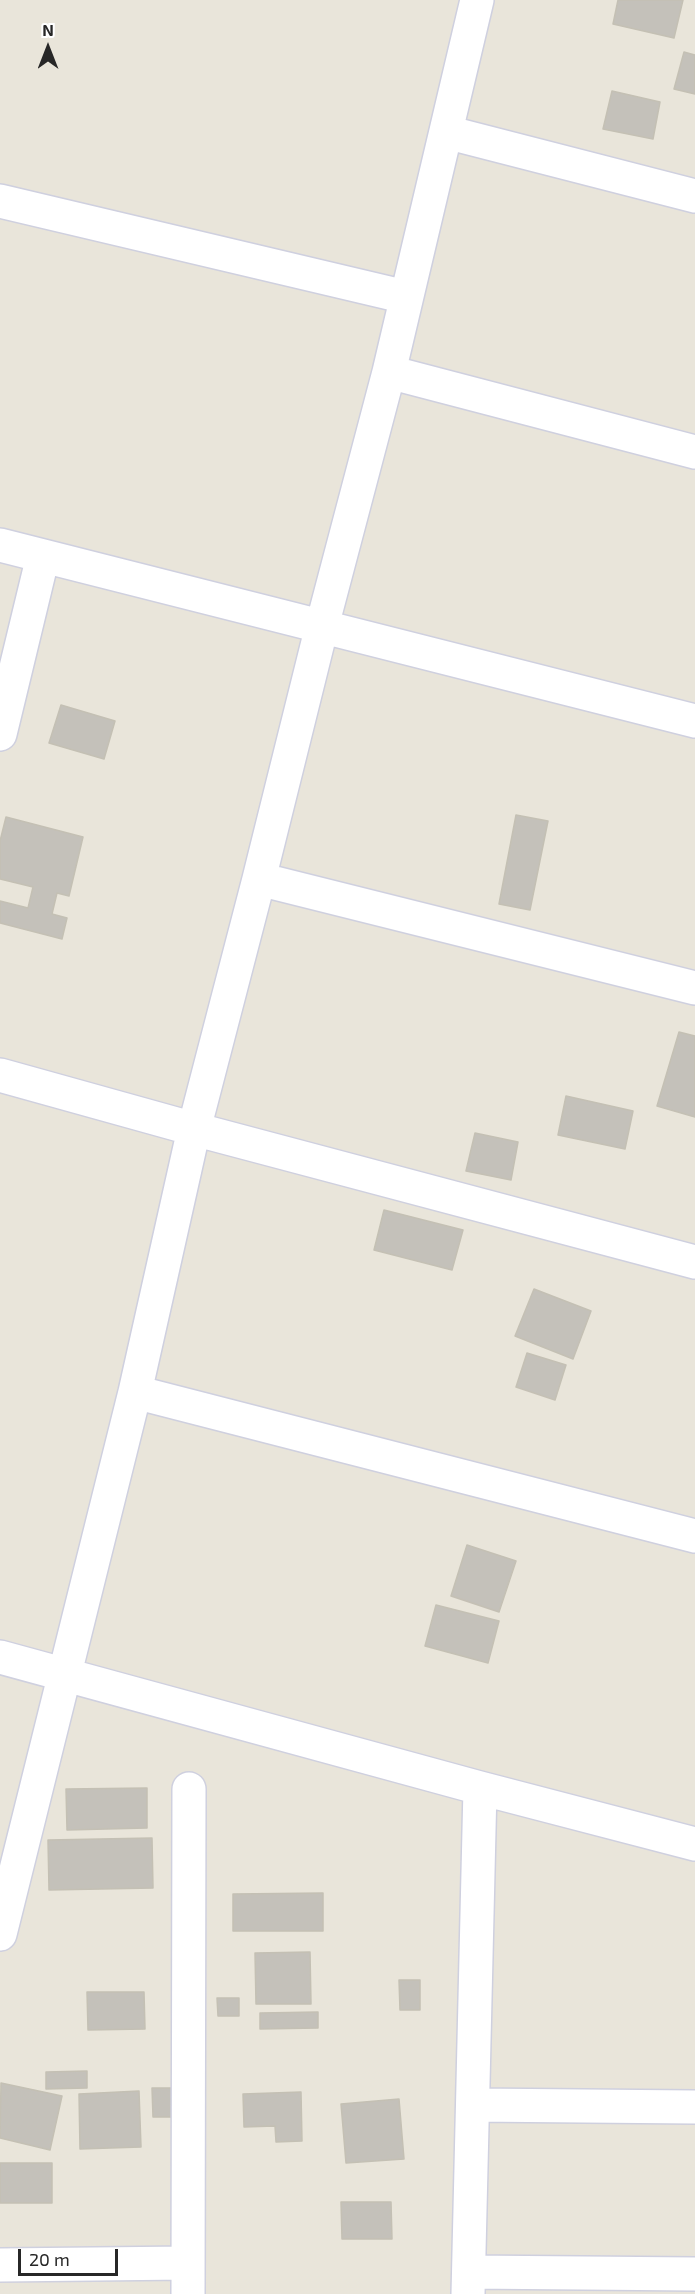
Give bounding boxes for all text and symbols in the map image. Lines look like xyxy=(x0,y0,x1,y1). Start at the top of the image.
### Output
north arrow xyxy=(18,18,78,78)
text: N xyxy=(42,20,54,39)
scale bar xyxy=(21,2237,122,2275)
text: 20 m xyxy=(29,2248,70,2270)

